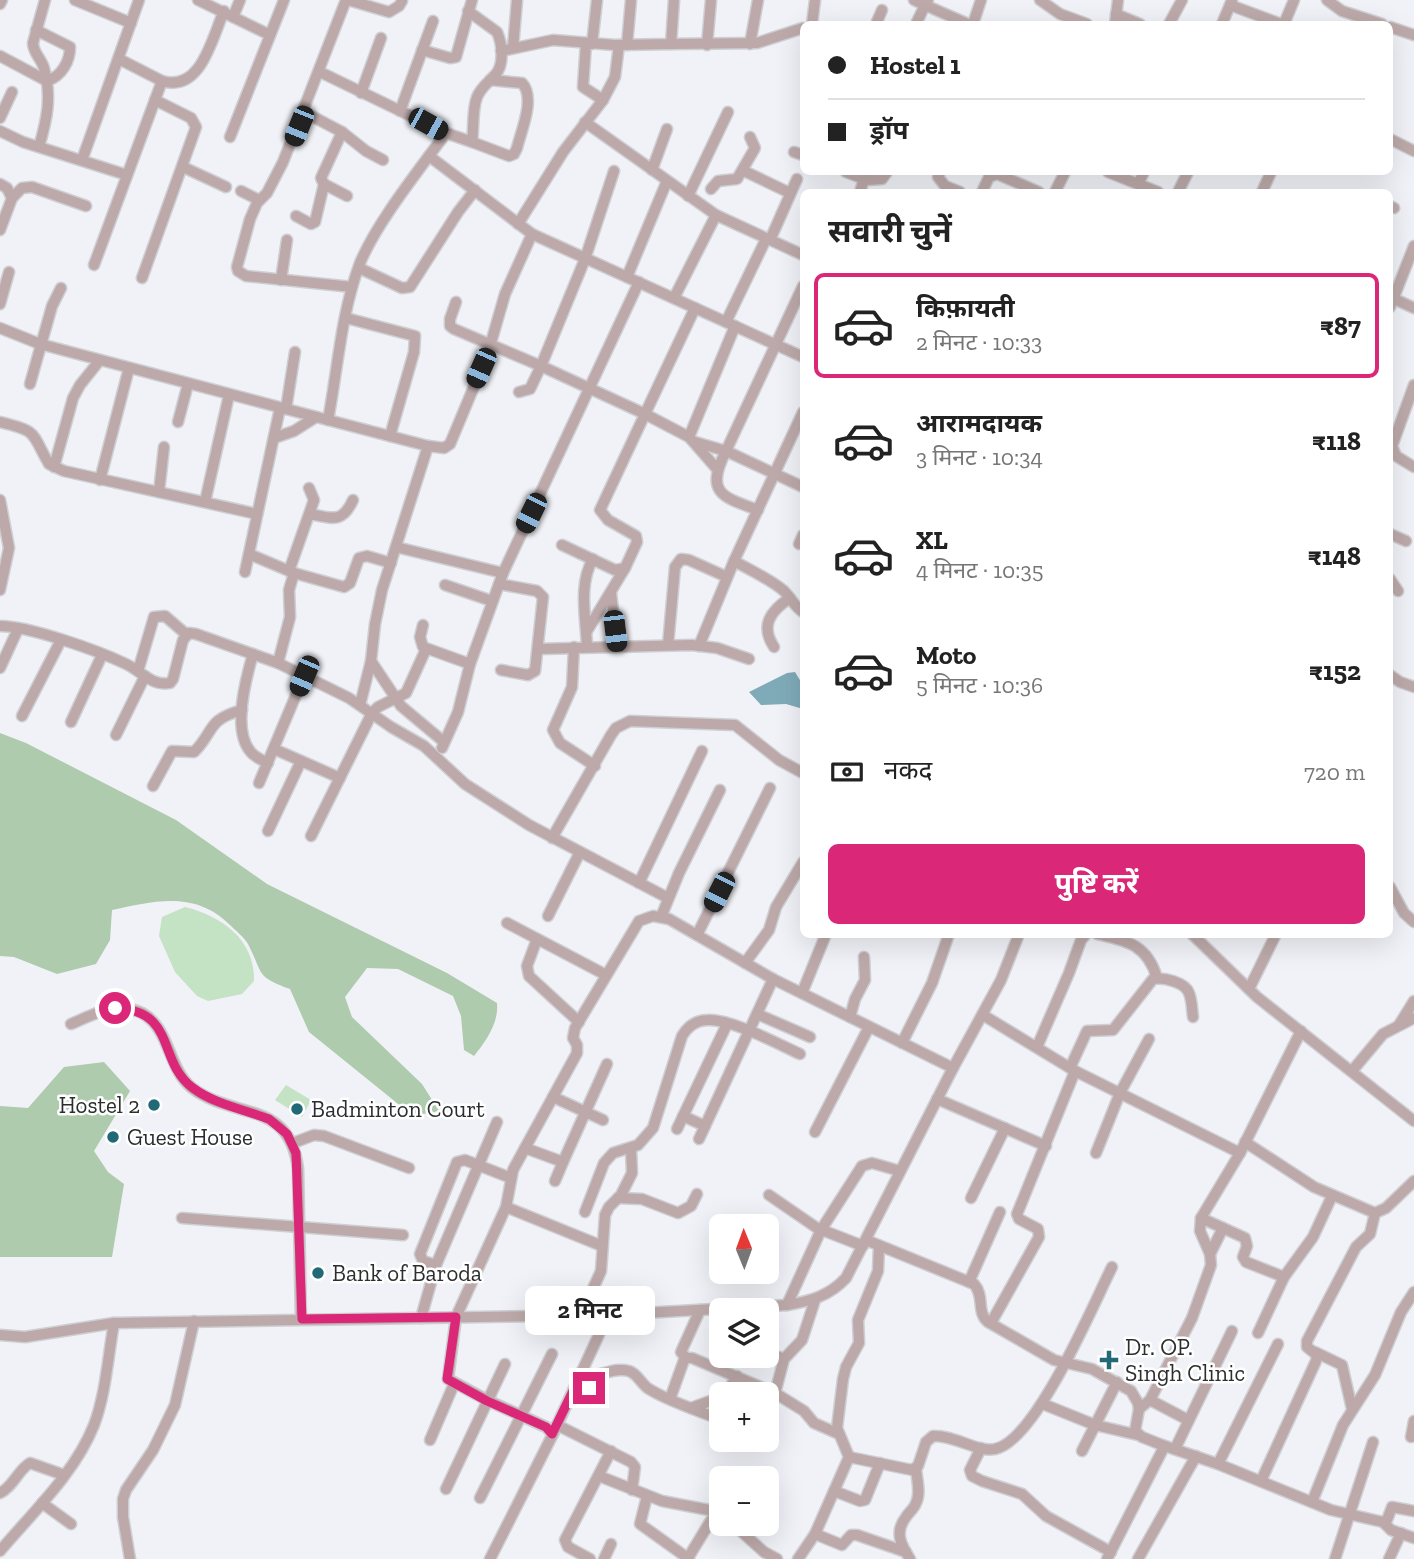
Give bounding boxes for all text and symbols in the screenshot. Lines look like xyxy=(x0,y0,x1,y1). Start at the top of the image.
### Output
text: Hostel 1 xyxy=(870,49,961,81)
car xyxy=(282,103,317,149)
car xyxy=(405,105,452,143)
text: ड्रॉप xyxy=(870,114,908,146)
text: सवारी चुनें xyxy=(828,212,952,250)
text: किफ़ायती xyxy=(916,292,1015,324)
icon: car xyxy=(832,294,895,357)
text: ₹87 xyxy=(1320,310,1361,342)
text: 2 मिनट · 10:33 xyxy=(916,328,1042,356)
car xyxy=(463,345,500,391)
text: आरामदायक xyxy=(916,407,1042,439)
icon: car xyxy=(832,409,895,472)
text: ₹118 xyxy=(1312,425,1361,457)
text: 3 मिनट · 10:34 xyxy=(916,443,1043,471)
car xyxy=(513,490,550,536)
icon: car xyxy=(832,524,895,587)
text: XL xyxy=(916,524,948,556)
text: ₹148 xyxy=(1308,540,1361,572)
text: 4 मिनट · 10:35 xyxy=(916,556,1043,584)
car xyxy=(603,609,628,653)
icon: car xyxy=(832,639,895,702)
text: Moto xyxy=(916,639,976,671)
car xyxy=(287,653,322,699)
text: ₹152 xyxy=(1309,655,1361,687)
text: 5 मिनट · 10:36 xyxy=(916,671,1043,699)
icon: cash xyxy=(828,753,866,791)
text: नकद xyxy=(884,754,932,786)
text: 720 m xyxy=(1304,758,1365,786)
button: पुष्टि करें xyxy=(828,844,1365,924)
car xyxy=(701,869,738,915)
route start xyxy=(99,992,131,1024)
place label: Hostel 2 xyxy=(59,1091,140,1119)
place label: Badminton Court xyxy=(311,1095,485,1123)
marker: Hostel 2 xyxy=(146,1097,162,1113)
marker: Badminton Court xyxy=(289,1101,305,1117)
place label: Guest House xyxy=(127,1123,253,1151)
marker: Guest House xyxy=(105,1129,121,1145)
north arrow xyxy=(709,1214,779,1284)
map controls xyxy=(709,1214,779,1536)
place label: Bank of Baroda xyxy=(332,1259,482,1287)
marker: Bank of Baroda xyxy=(310,1265,326,1281)
callout: 2 मिनट xyxy=(524,1286,654,1336)
text: 2 मिनट xyxy=(558,1296,622,1324)
button: layers xyxy=(709,1298,779,1368)
place label: Dr. OP. Singh Clinic xyxy=(1125,1333,1245,1387)
marker: Dr. OP. Singh Clinic xyxy=(1099,1350,1119,1370)
route end xyxy=(573,1372,605,1404)
button: + xyxy=(709,1382,779,1452)
button: − xyxy=(709,1466,779,1536)

